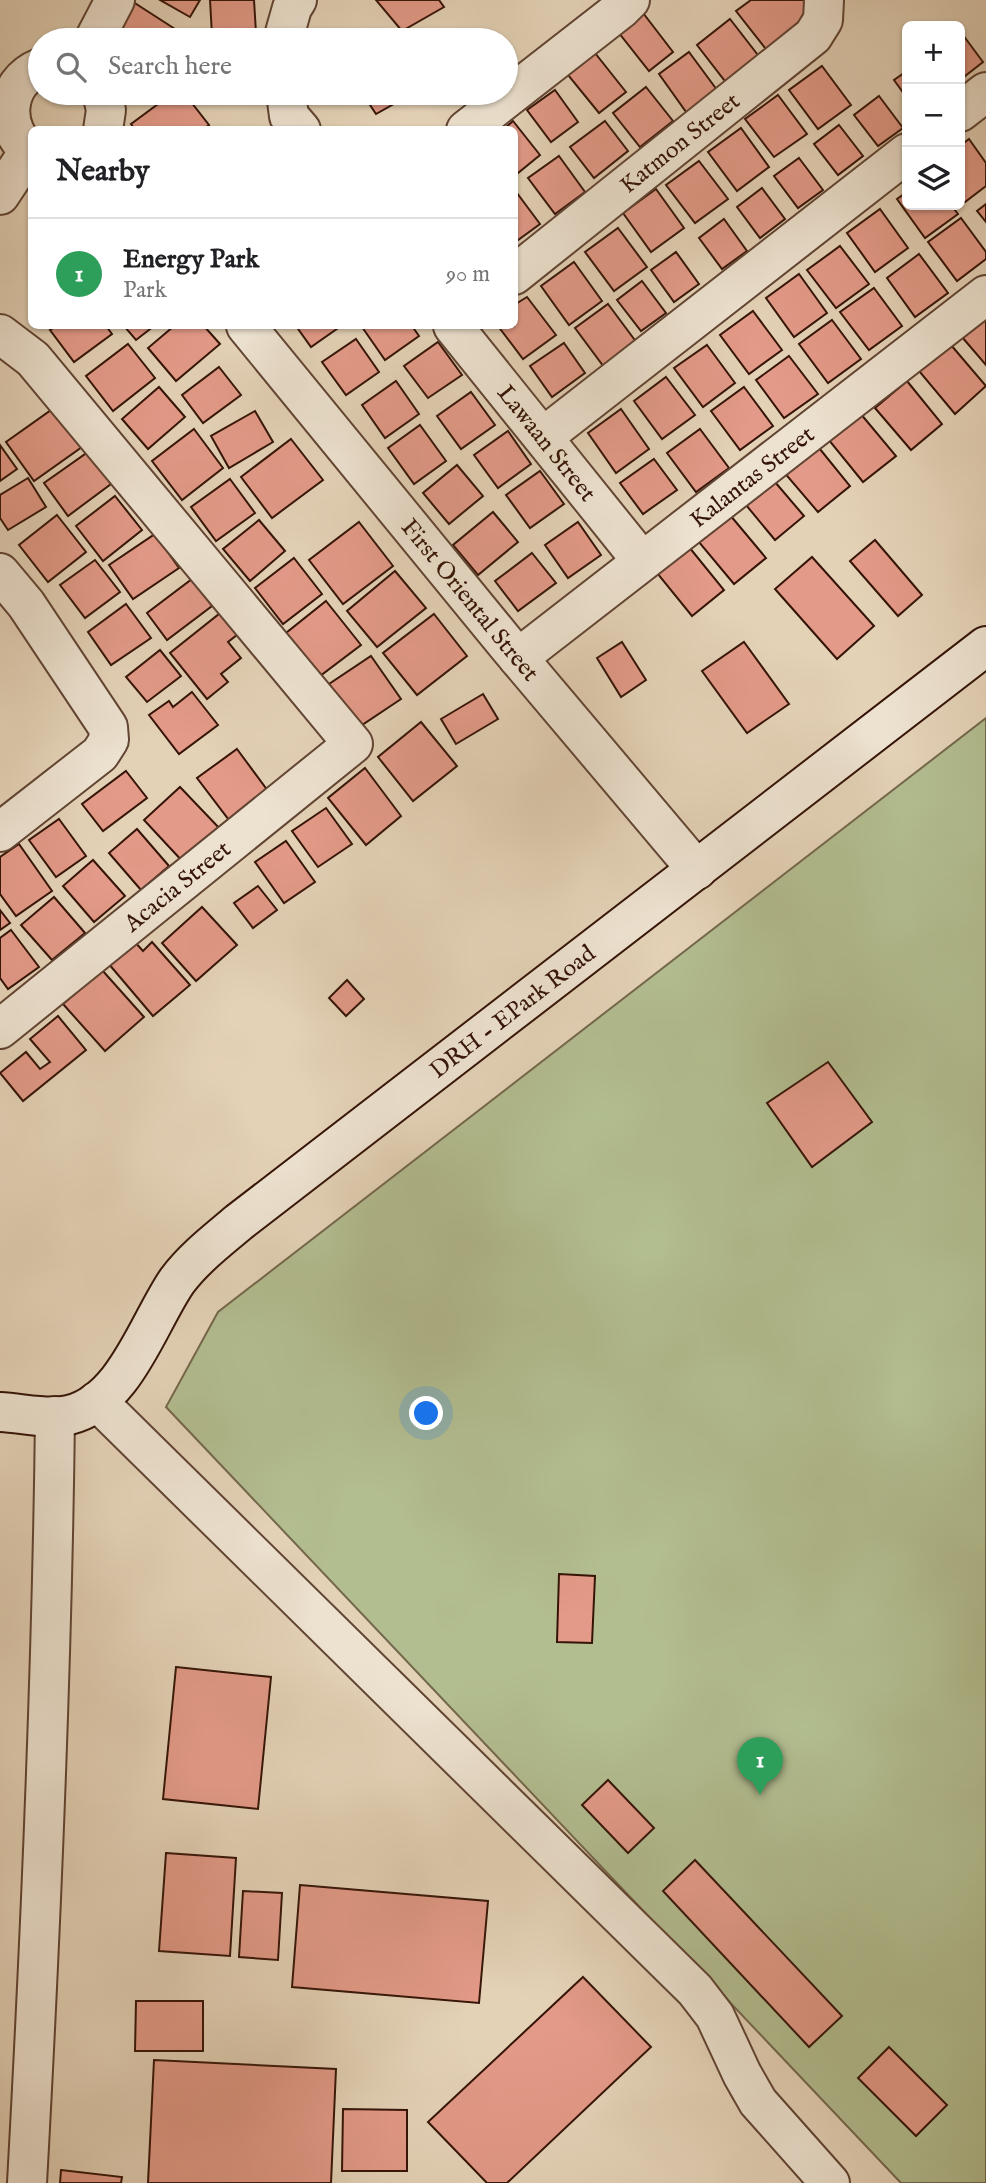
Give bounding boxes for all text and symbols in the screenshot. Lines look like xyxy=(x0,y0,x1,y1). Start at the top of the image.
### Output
map controls xyxy=(902,21,965,210)
button: + xyxy=(902,21,965,84)
search box xyxy=(28,28,518,105)
icon: search xyxy=(52,48,90,86)
text: Search here xyxy=(108,50,232,83)
button: − xyxy=(902,84,965,147)
street label: Katmon Street xyxy=(614,86,747,201)
button: layers xyxy=(902,147,965,210)
text: Nearby xyxy=(56,153,149,191)
text: Energy Park xyxy=(123,243,259,276)
text: 1 xyxy=(75,260,83,289)
text: 90 m xyxy=(446,260,490,289)
text: Park xyxy=(123,276,167,305)
street label: Lawaan Street xyxy=(489,379,602,509)
street label: Kalantas Street xyxy=(684,420,821,536)
street label: First Oriental Street xyxy=(393,513,545,688)
street label: Acacia Street xyxy=(117,835,238,940)
street label: DRH - EPark Road xyxy=(424,939,602,1086)
your location xyxy=(409,1396,443,1430)
pin: 1 xyxy=(737,1737,783,1795)

